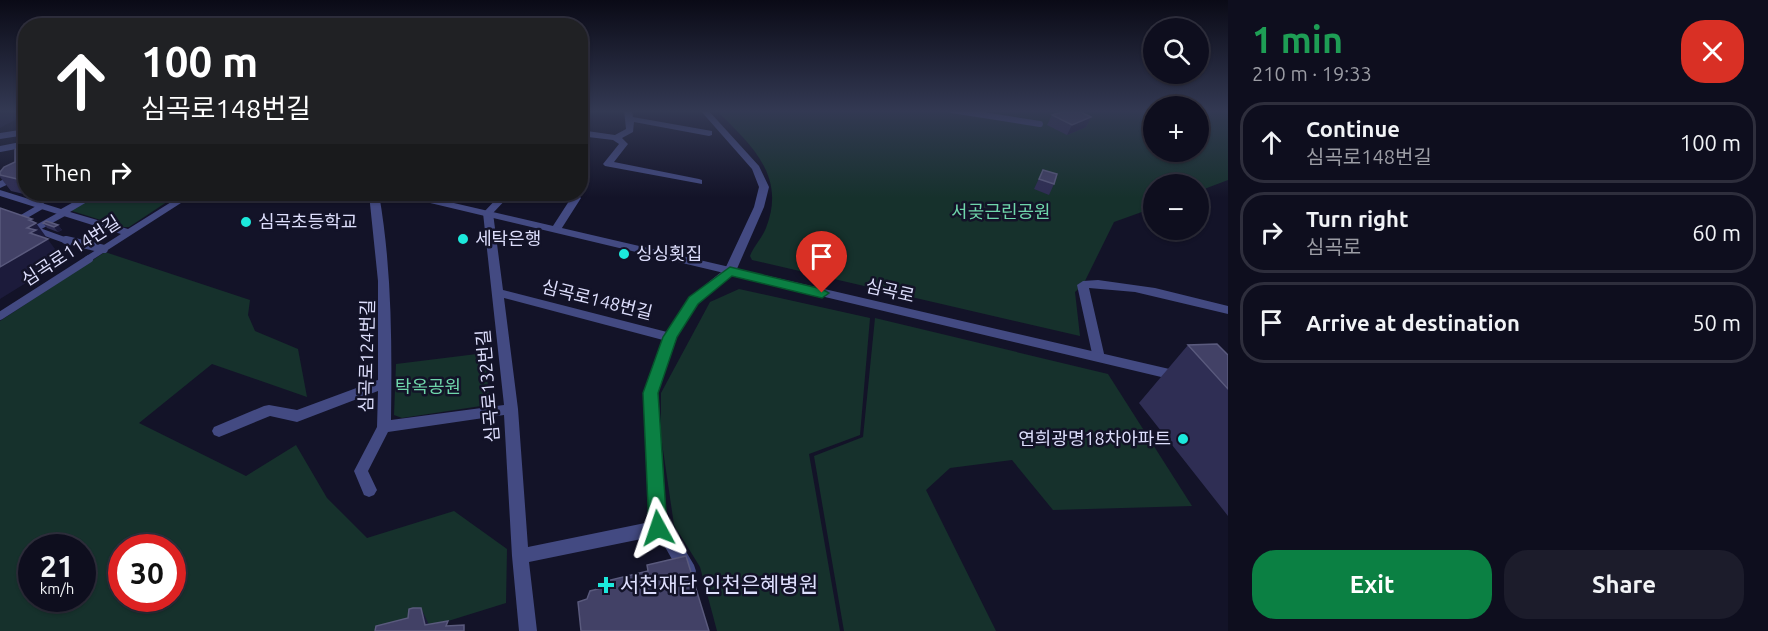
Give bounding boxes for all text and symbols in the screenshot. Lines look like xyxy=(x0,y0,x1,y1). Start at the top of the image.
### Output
map controls xyxy=(1143,18,1209,240)
button: search xyxy=(1143,18,1209,84)
text: 1 min xyxy=(1252,19,1343,60)
button: close xyxy=(1681,20,1744,83)
text: 100 m xyxy=(141,38,258,85)
icon: ahead xyxy=(42,42,120,120)
text: 210 m · 19:33 xyxy=(1252,62,1372,85)
text: 심곡로148번길 xyxy=(141,93,311,123)
button: + xyxy=(1143,96,1209,162)
text: Continue xyxy=(1306,116,1400,141)
icon: ahead xyxy=(1255,126,1288,159)
text: 100 m xyxy=(1680,130,1741,155)
text: 심곡로148번길 xyxy=(1306,145,1432,168)
icon: right xyxy=(104,156,137,189)
text: Then xyxy=(42,160,92,185)
button: − xyxy=(1143,174,1209,240)
park label: 서곶근린공원 xyxy=(951,201,1051,221)
text: Turn right xyxy=(1306,206,1408,231)
street label: 심곡로114번길 xyxy=(18,211,123,289)
place label: 심곡초등학교 xyxy=(258,211,357,231)
marker: 심곡초등학교 xyxy=(239,215,253,229)
icon: right xyxy=(1255,216,1288,249)
text: 60 m xyxy=(1692,220,1741,245)
place label: 세탁은행 xyxy=(475,228,541,248)
pin xyxy=(796,231,847,293)
marker: 세탁은행 xyxy=(456,232,470,246)
text: 심곡로 xyxy=(1306,235,1361,258)
icon: arrive xyxy=(805,240,838,273)
place label: 싱싱횟집 xyxy=(636,243,702,263)
marker: 싱싱횟집 xyxy=(617,247,631,261)
street label: 심곡로 xyxy=(864,275,917,305)
street label: 심곡로148번길 xyxy=(540,276,655,322)
street label: 심곡로124번길 xyxy=(355,299,377,413)
icon: arrive xyxy=(1255,306,1288,339)
text: Arrive at destination xyxy=(1306,310,1520,335)
text: 50 m xyxy=(1692,310,1741,335)
street label: 심곡로132번길 xyxy=(472,329,502,443)
park label: 탁옥공원 xyxy=(395,376,461,396)
place label: 연희광명18차아파트 xyxy=(1018,428,1171,448)
marker: 연희광명18차아파트 xyxy=(1176,432,1190,446)
position arrow xyxy=(626,496,690,560)
speed limit sign: 30 xyxy=(108,534,186,612)
text: 21 xyxy=(40,549,74,583)
button: Exit xyxy=(1252,550,1492,619)
button: Share xyxy=(1504,550,1744,619)
place label: 서천재단 인천은혜병원 xyxy=(620,572,818,596)
marker: 서천재단 인천은혜병원 xyxy=(597,576,615,594)
text: km/h xyxy=(40,580,74,597)

